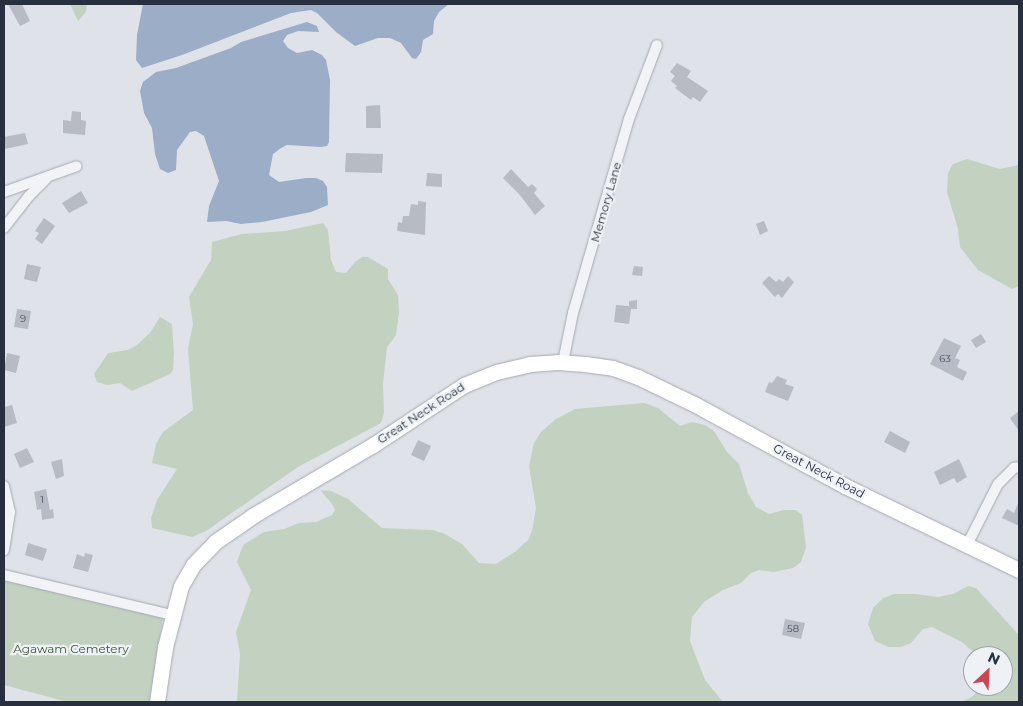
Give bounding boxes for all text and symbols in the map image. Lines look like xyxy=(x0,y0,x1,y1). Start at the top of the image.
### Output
street label: Memory Lane xyxy=(588,160,624,244)
house number: 9 xyxy=(20,313,26,325)
house number: 63 xyxy=(939,353,951,365)
street label: Great Neck Road xyxy=(375,379,467,447)
street label: Great Neck Road xyxy=(771,441,867,501)
house number: 1 xyxy=(40,494,44,506)
house number: 58 xyxy=(787,623,799,635)
park label: Agawam Cemetery xyxy=(13,642,129,656)
north arrow xyxy=(963,646,1013,696)
text: N xyxy=(985,648,1003,669)

